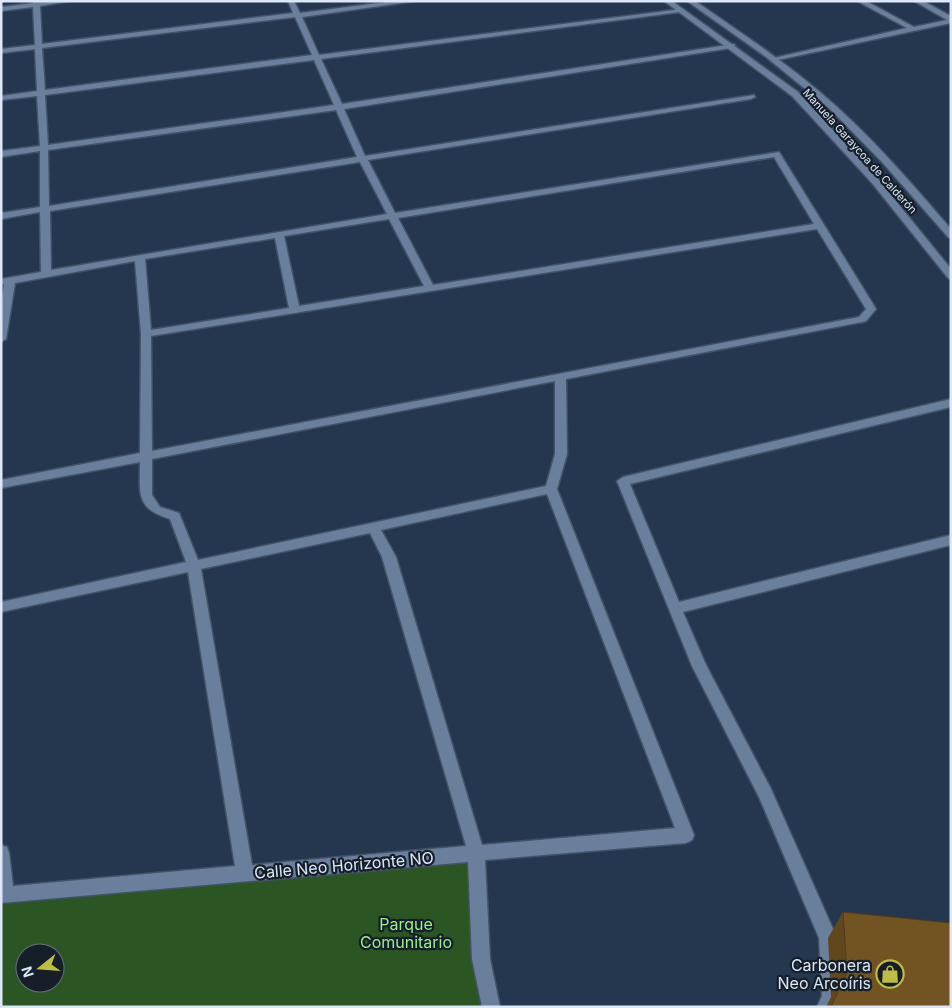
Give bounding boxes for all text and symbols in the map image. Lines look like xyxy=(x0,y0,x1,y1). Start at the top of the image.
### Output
street label: Manuela Garaycoa de Calderón xyxy=(800,86,920,216)
street label: Calle Neo Horizonte NO xyxy=(253,847,435,883)
park label: Parque Comunitario xyxy=(360,914,452,952)
north arrow xyxy=(15,943,65,993)
place label: Carbonera Neo Arcoíris xyxy=(778,955,871,993)
shop icon: Carbonera Neo Arcoíris xyxy=(875,959,905,989)
text: N xyxy=(17,964,37,980)

